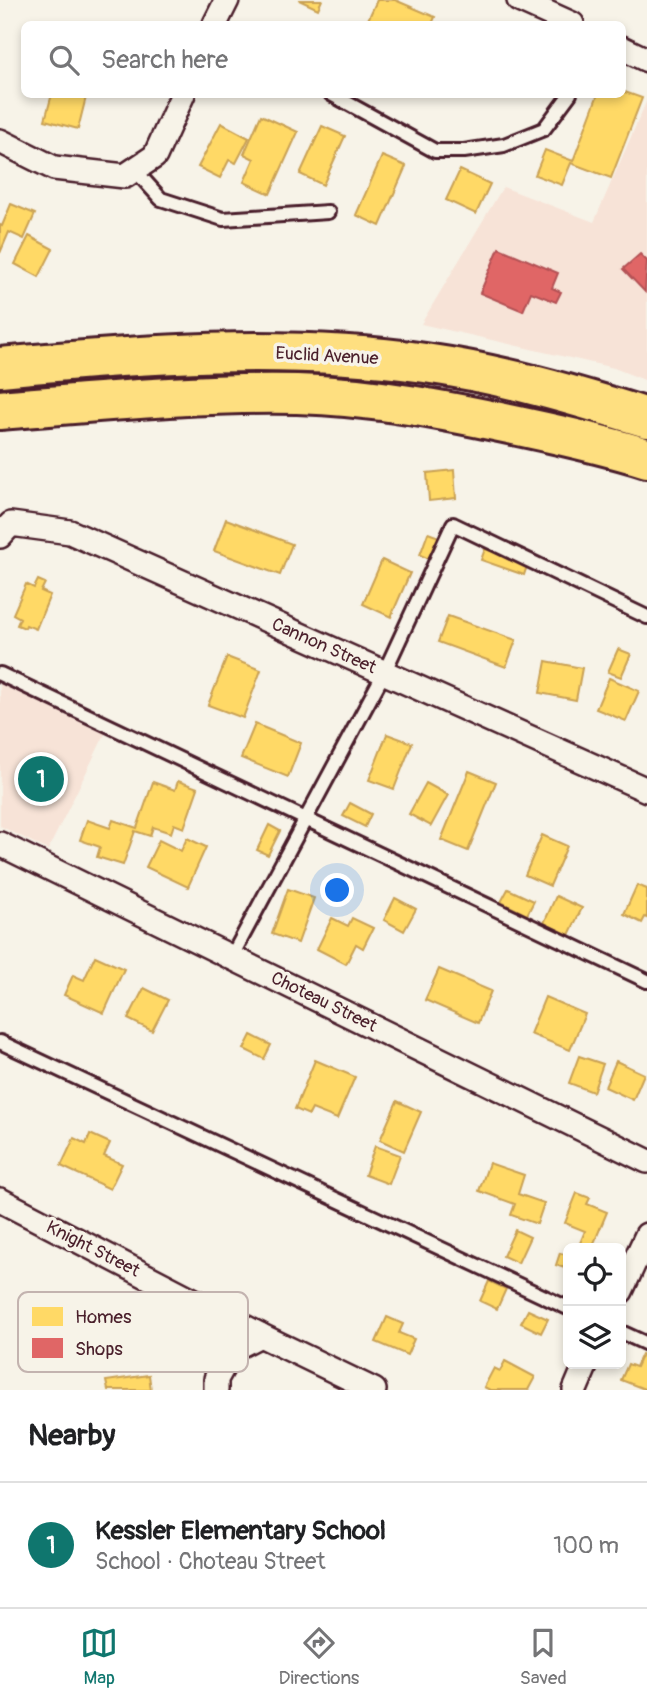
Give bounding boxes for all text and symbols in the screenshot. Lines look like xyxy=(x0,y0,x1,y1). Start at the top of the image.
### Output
search box xyxy=(21,21,626,98)
icon: search xyxy=(45,41,83,79)
text: Search here xyxy=(101,44,228,76)
street label: Euclid Avenue xyxy=(275,342,379,370)
street label: Cannon Street xyxy=(268,613,381,680)
pin: 1 xyxy=(18,753,64,805)
your location xyxy=(320,873,354,907)
street label: Choteau Street xyxy=(267,966,381,1038)
street label: Knight Street xyxy=(42,1216,144,1283)
map controls xyxy=(563,1243,626,1369)
button: locate xyxy=(563,1243,626,1306)
legend xyxy=(18,1292,248,1372)
text: Homes xyxy=(75,1305,132,1329)
button: layers xyxy=(563,1306,626,1369)
text: Shops xyxy=(75,1337,123,1361)
text: Nearby xyxy=(28,1417,115,1454)
text: Kessler Elementary School xyxy=(95,1515,386,1547)
text: 1 xyxy=(47,1531,56,1560)
text: 100 m xyxy=(553,1531,619,1560)
text: School · Choteau Street xyxy=(95,1547,326,1576)
tab: Map xyxy=(80,1624,118,1690)
tab: Directions xyxy=(279,1624,359,1690)
tab: Saved xyxy=(520,1624,567,1690)

